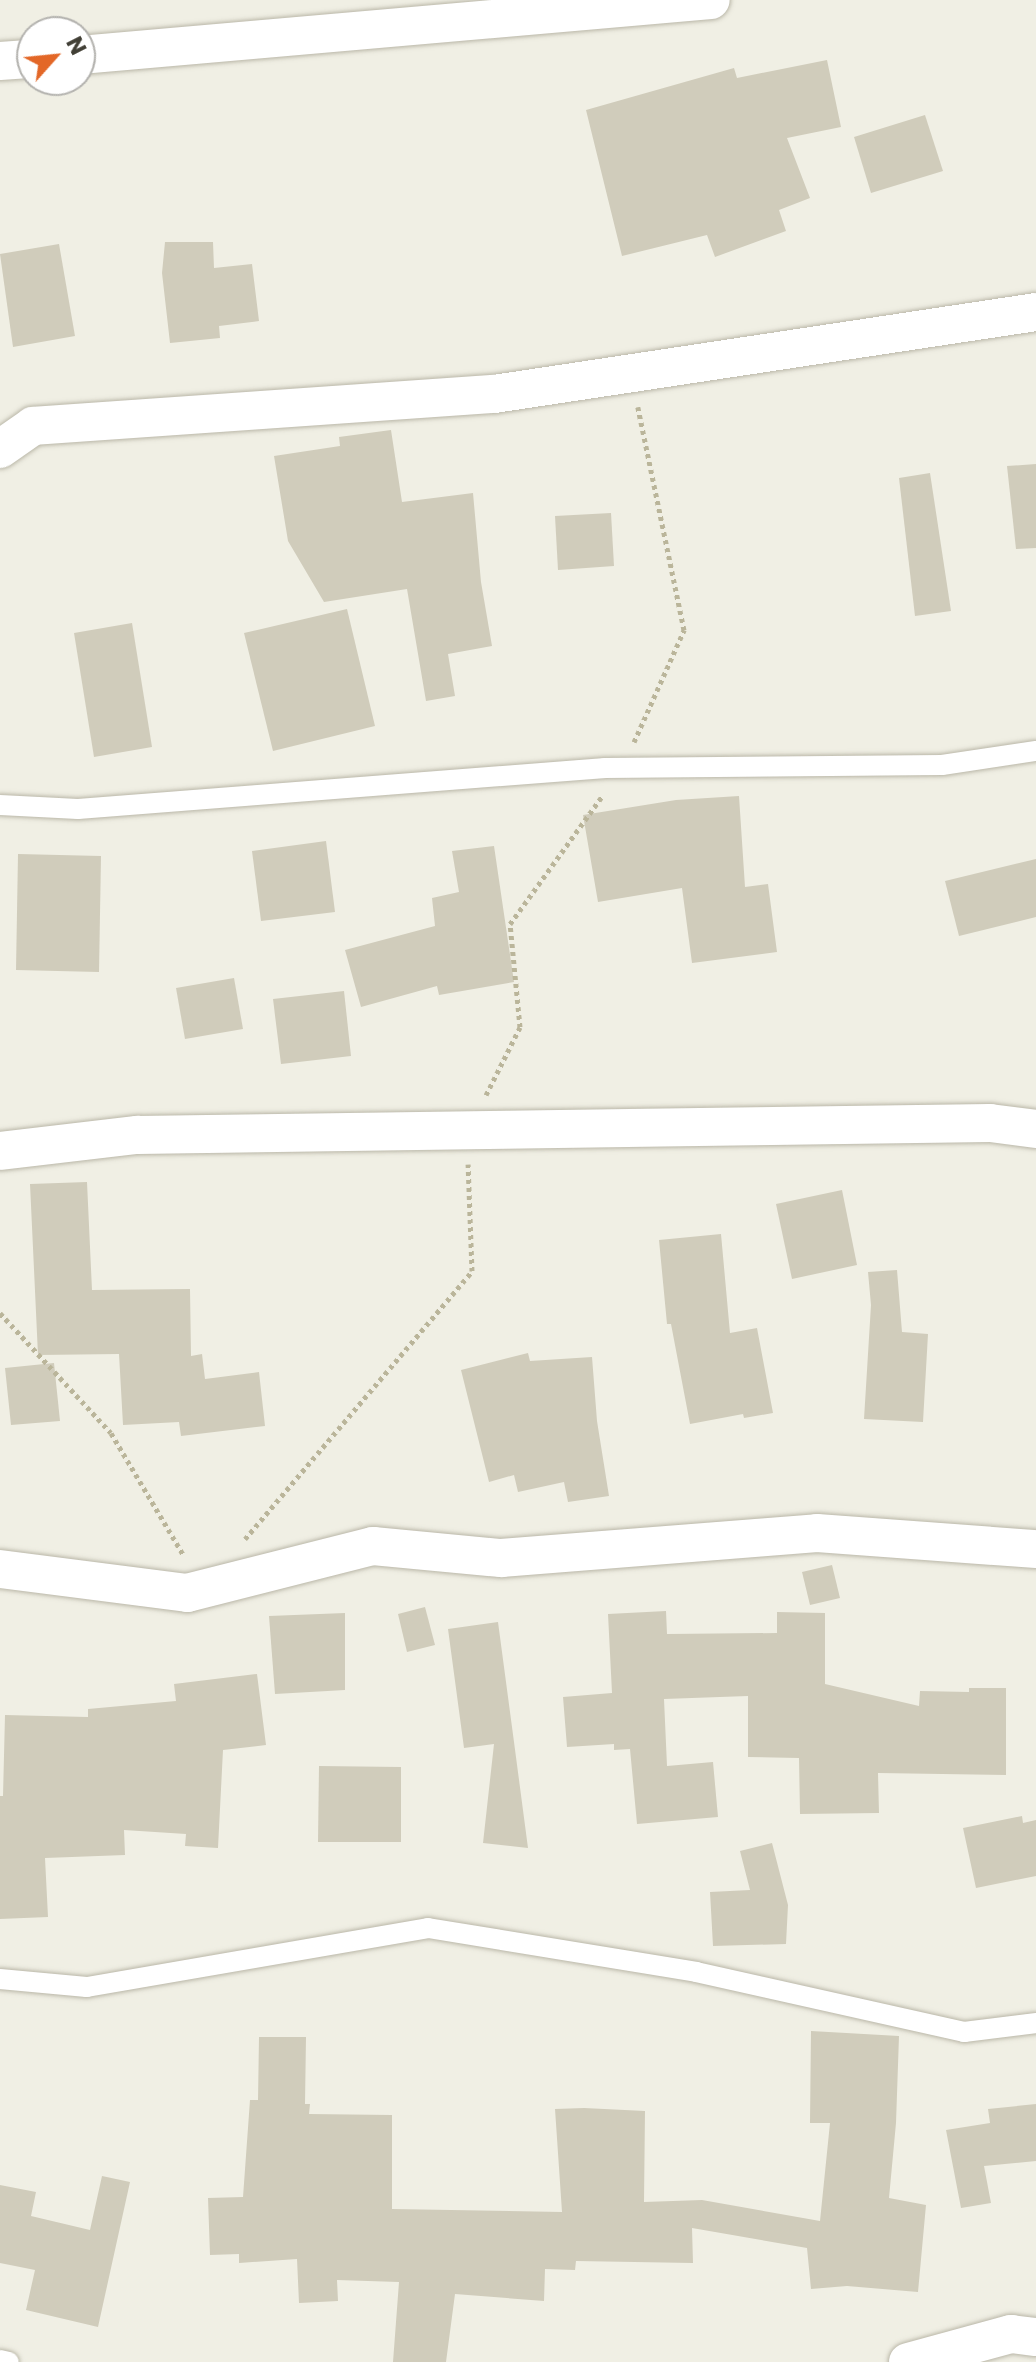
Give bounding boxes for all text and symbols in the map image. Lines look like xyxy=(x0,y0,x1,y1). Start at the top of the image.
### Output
north arrow xyxy=(16,16,96,96)
text: N xyxy=(58,31,94,60)

